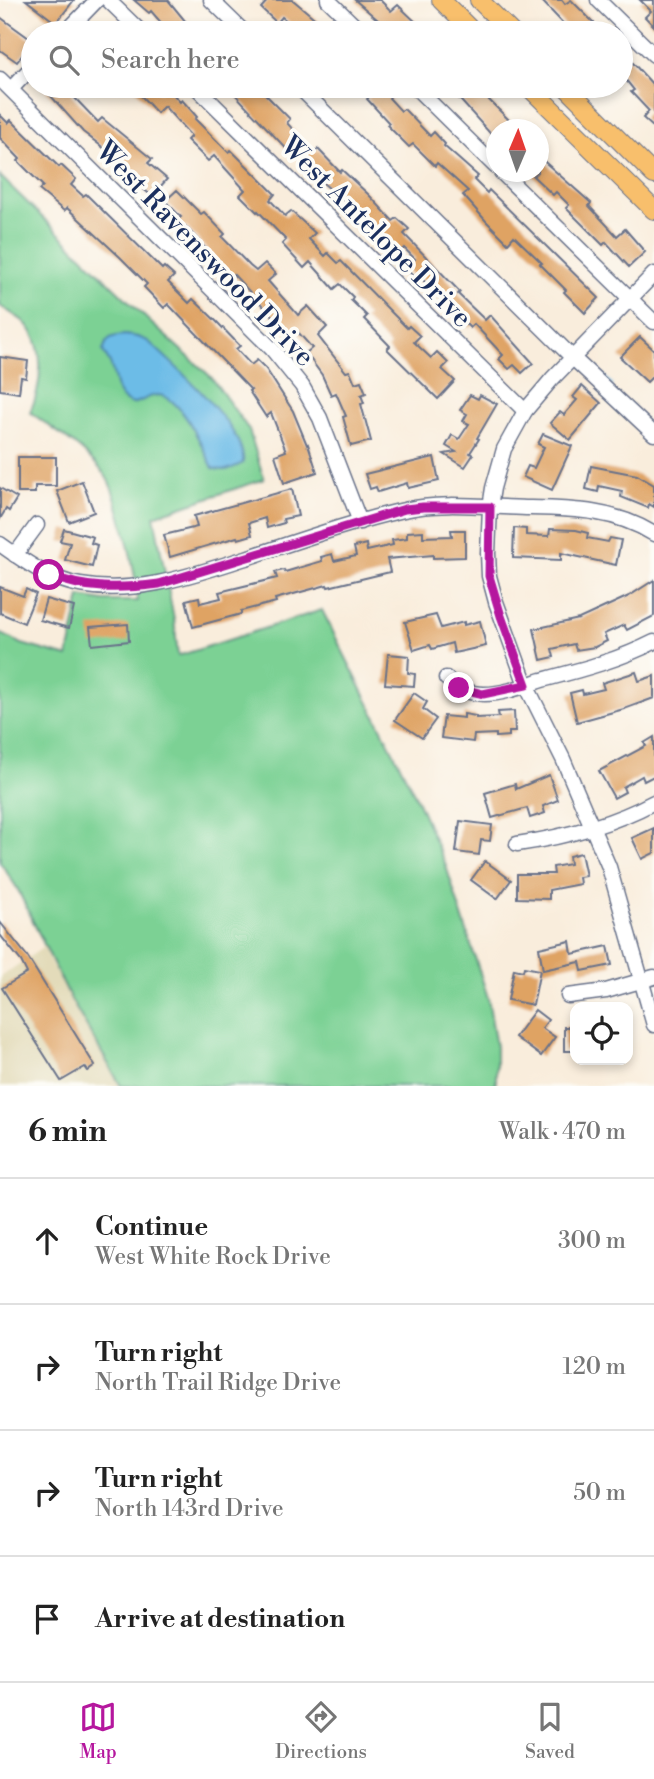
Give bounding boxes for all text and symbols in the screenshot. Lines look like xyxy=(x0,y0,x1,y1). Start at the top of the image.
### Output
search box xyxy=(21,21,633,98)
icon: search xyxy=(45,41,83,79)
text: Search here xyxy=(101,44,240,76)
north arrow xyxy=(486,119,549,182)
street label: West Antelope Drive xyxy=(272,128,479,335)
street label: West Ravenswood Drive xyxy=(87,133,322,374)
route start xyxy=(33,559,64,590)
route end xyxy=(443,672,474,703)
map controls xyxy=(570,1002,633,1065)
button: locate xyxy=(570,1002,633,1065)
text: 6 min xyxy=(28,1113,107,1151)
text: Walk · 470 m xyxy=(499,1118,626,1146)
text: Continue xyxy=(95,1211,208,1243)
icon: ahead xyxy=(28,1222,66,1260)
text: 300 m xyxy=(558,1227,626,1255)
text: West White Rock Drive xyxy=(95,1243,331,1271)
text: Turn right xyxy=(95,1337,223,1369)
icon: right xyxy=(28,1348,66,1386)
text: 120 m xyxy=(562,1353,626,1381)
text: North Trail Ridge Drive xyxy=(95,1369,341,1397)
text: Turn right xyxy=(95,1463,223,1495)
icon: right xyxy=(28,1474,66,1512)
text: 50 m xyxy=(573,1479,626,1507)
text: North 143rd Drive xyxy=(95,1495,284,1523)
icon: arrive xyxy=(28,1600,66,1638)
text: Arrive at destination xyxy=(95,1603,345,1635)
tab: Map xyxy=(79,1698,117,1764)
tab: Directions xyxy=(275,1698,367,1764)
tab: Saved xyxy=(525,1698,575,1764)

